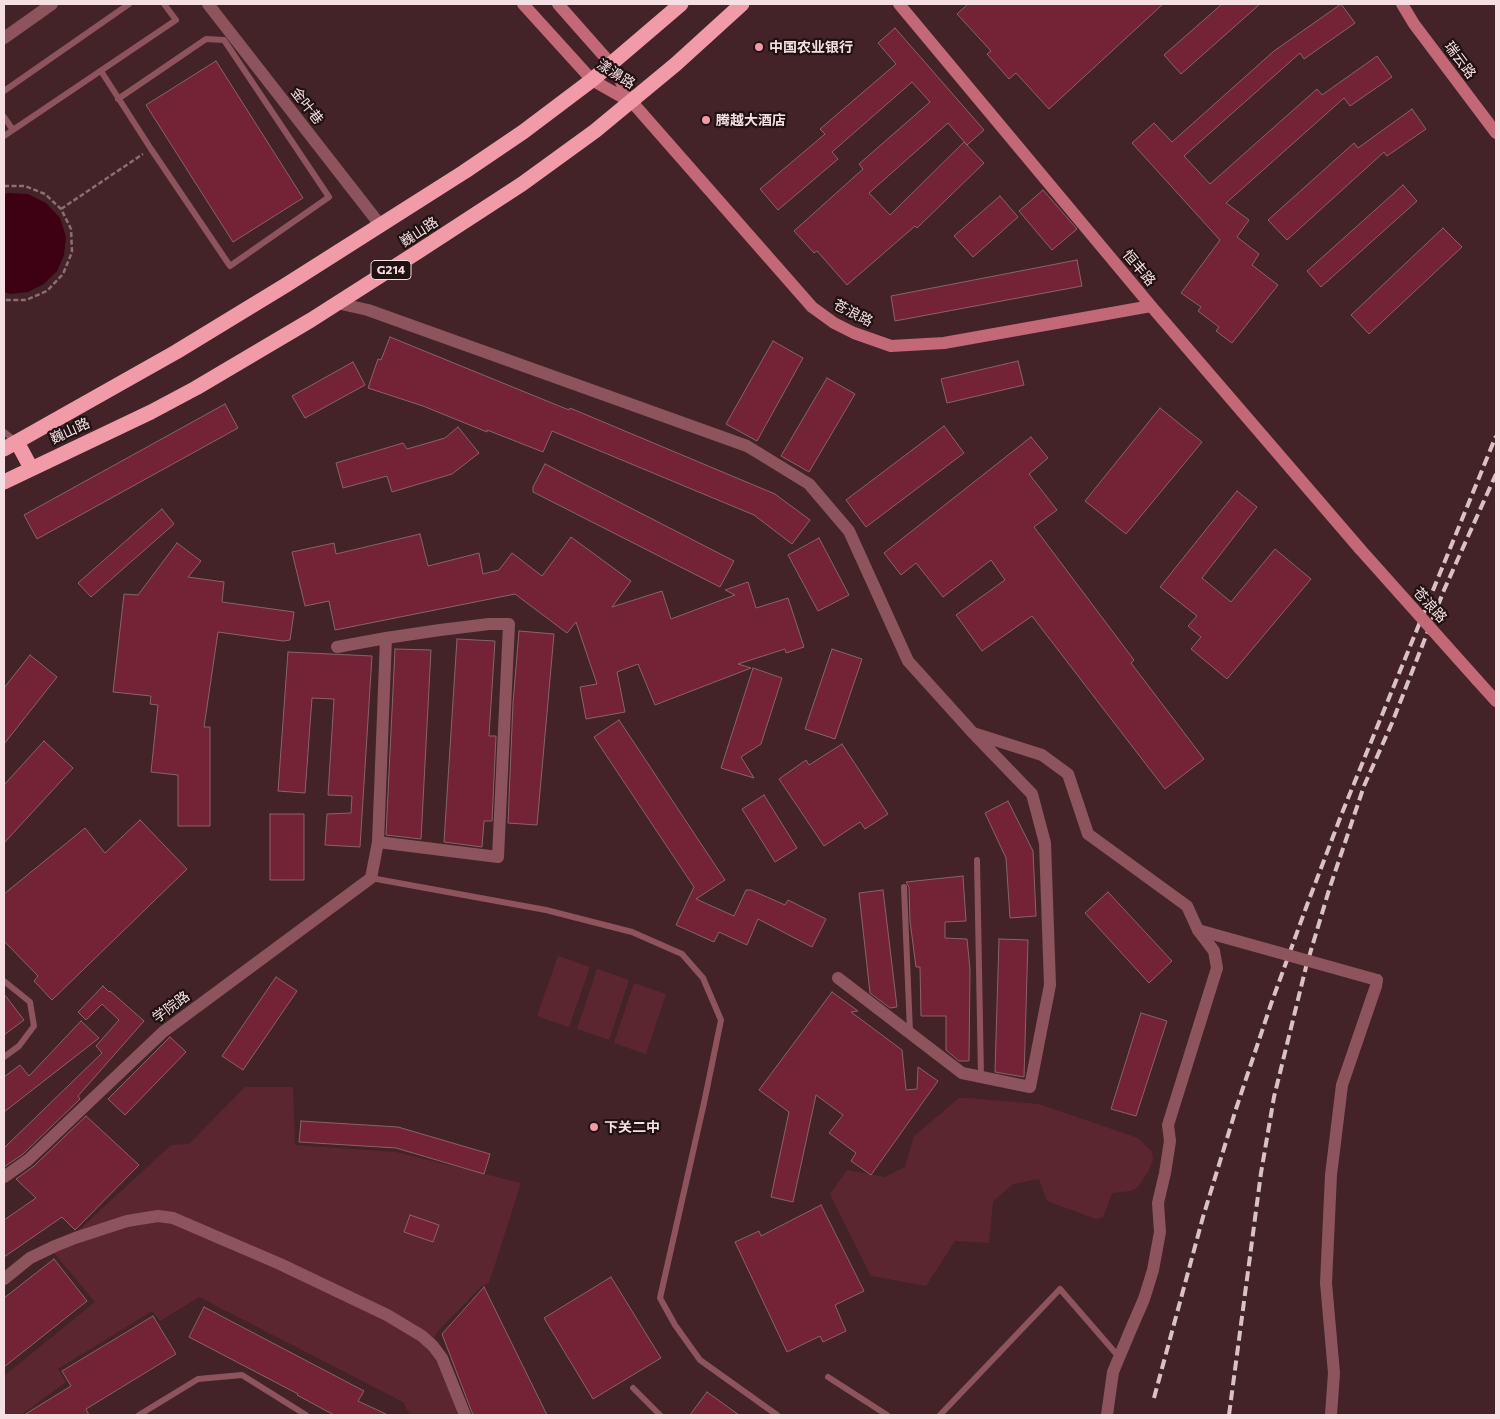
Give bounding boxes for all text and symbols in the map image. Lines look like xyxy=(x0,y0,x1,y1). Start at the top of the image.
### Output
street label: 瑞云路 xyxy=(1441,38,1479,82)
place label: 中国农业银行 xyxy=(769,39,853,55)
marker: 中国农业银行 xyxy=(753,41,765,53)
street label: 漾濞路 xyxy=(594,56,638,92)
street label: 金叶巷 xyxy=(287,84,327,128)
place label: 腾越大酒店 xyxy=(716,112,786,128)
marker: 腾越大酒店 xyxy=(700,114,712,126)
street label: 巍山路 xyxy=(397,214,441,250)
street label: 恒丰路 xyxy=(1119,247,1159,289)
road number: G214 xyxy=(371,260,411,280)
street label: 苍浪路 xyxy=(830,296,876,330)
street label: 巍山路 xyxy=(47,415,93,447)
street label: 苍浪路 xyxy=(1410,584,1450,626)
street label: 学院路 xyxy=(149,988,193,1026)
place label: 下关二中 xyxy=(604,1119,660,1135)
marker: 下关二中 xyxy=(588,1121,600,1133)

